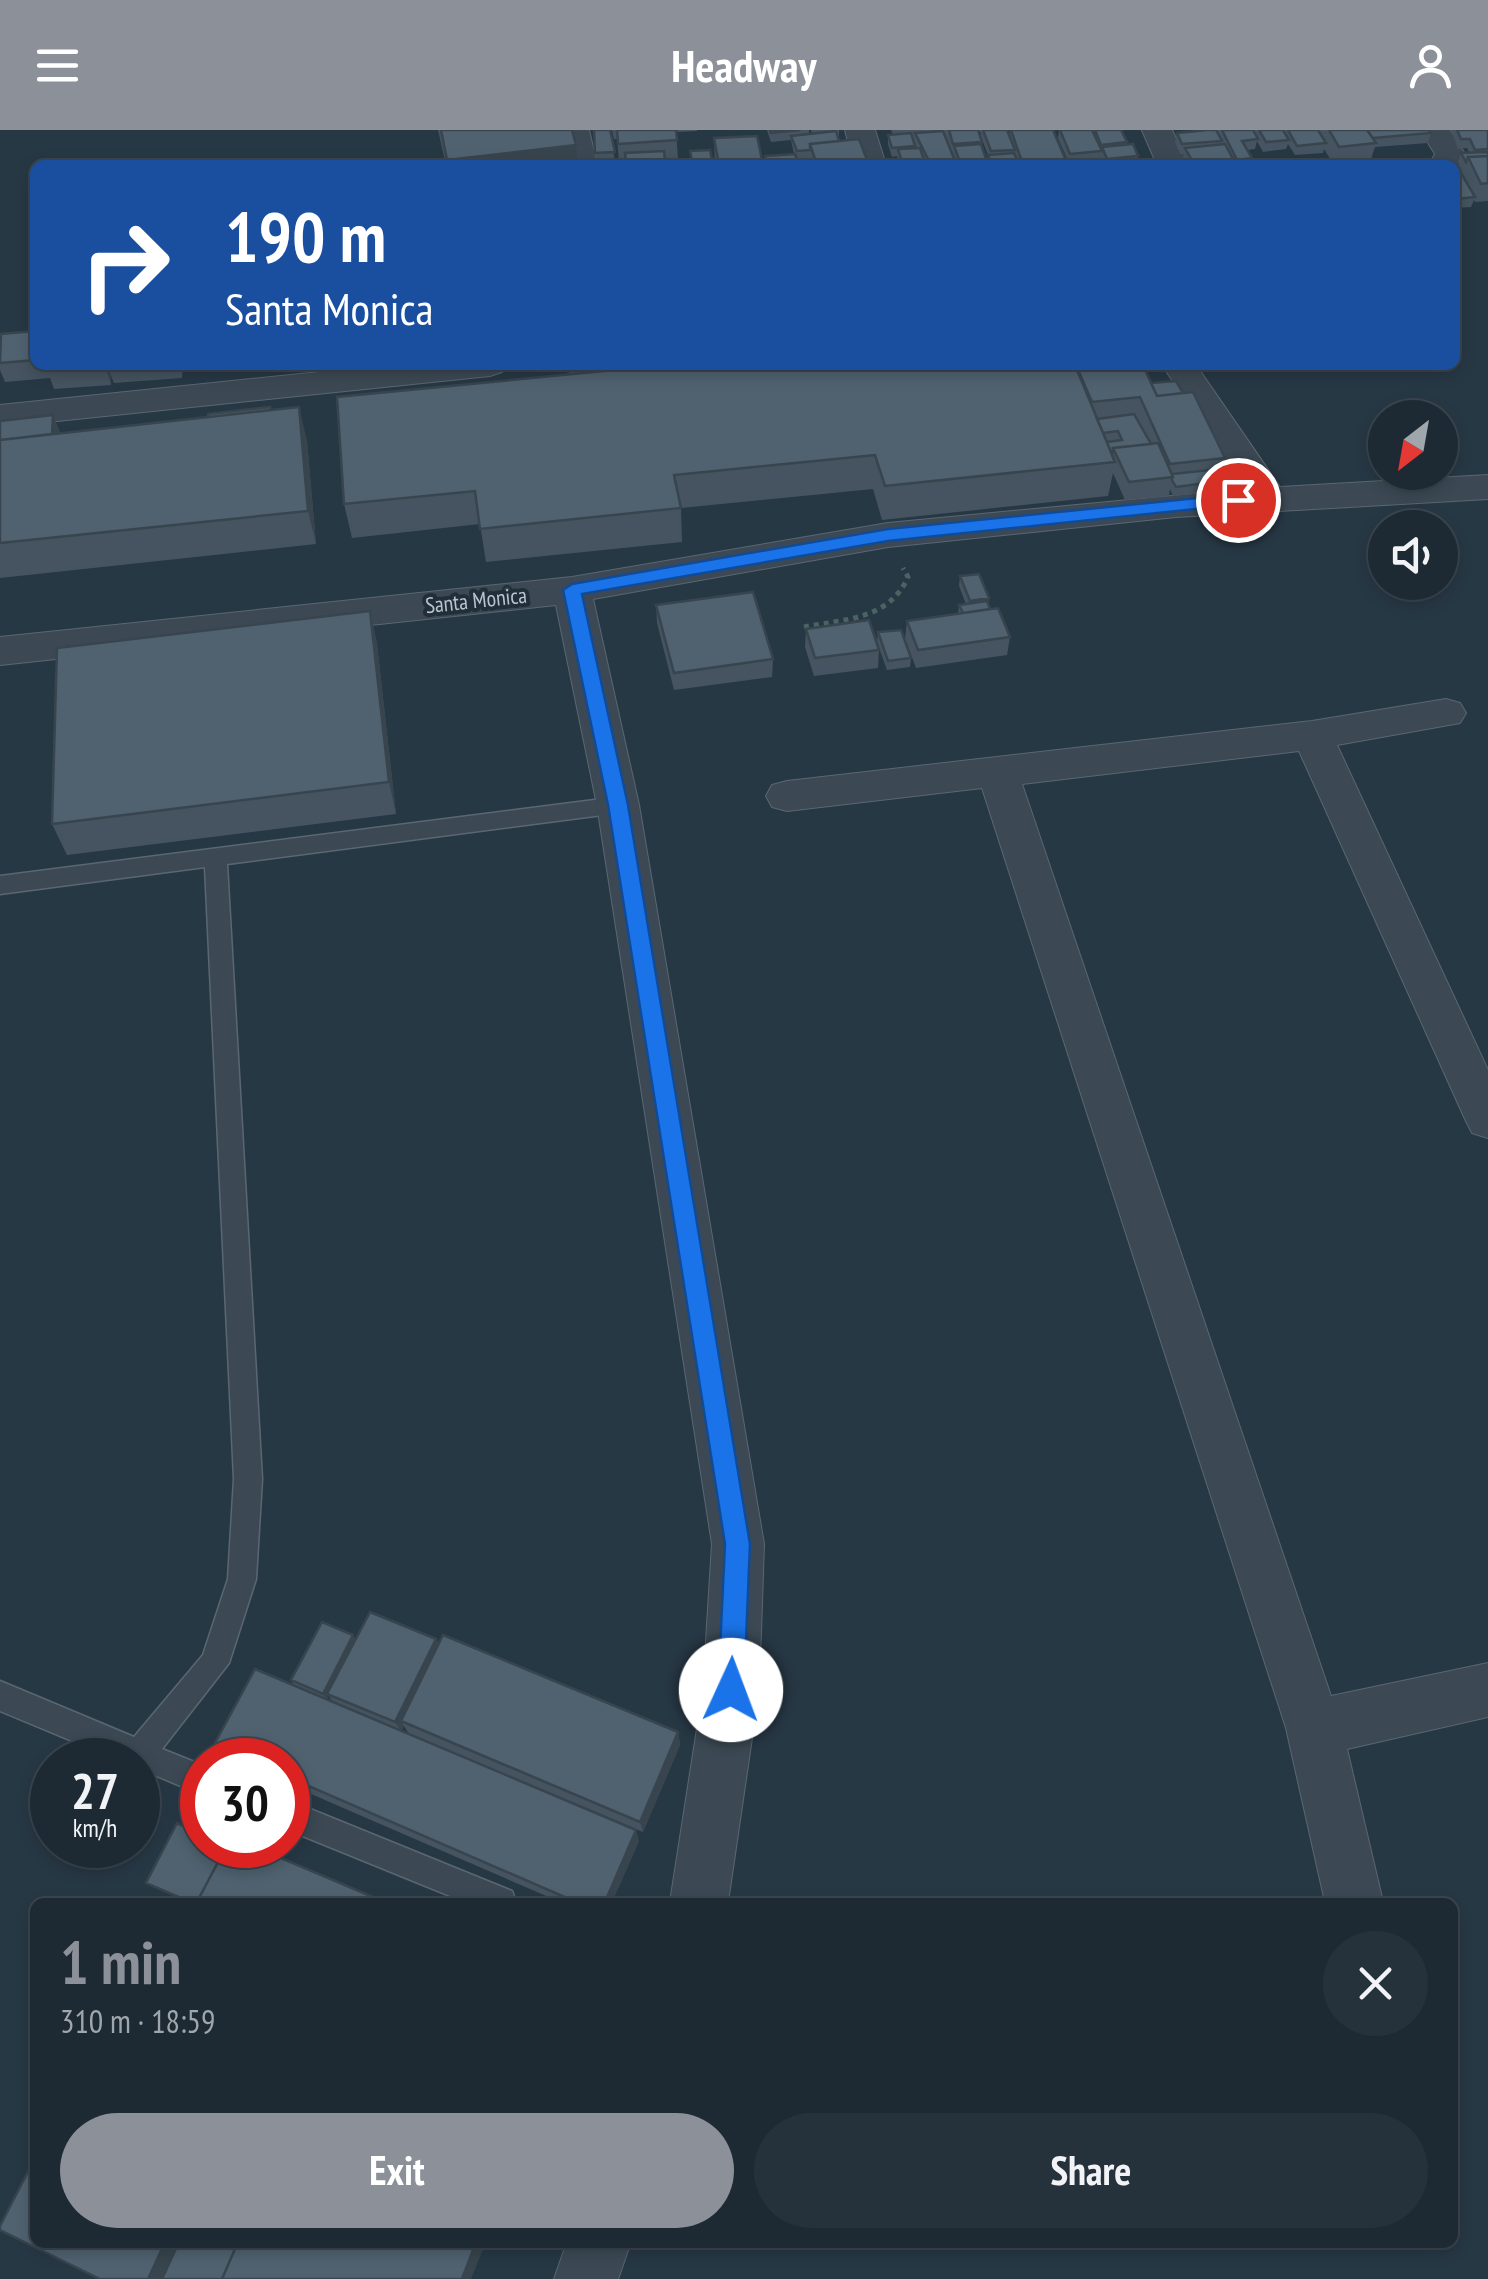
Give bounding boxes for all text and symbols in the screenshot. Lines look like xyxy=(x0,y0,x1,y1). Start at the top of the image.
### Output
text: Headway xyxy=(671,36,817,94)
icon: menu xyxy=(30,38,85,93)
icon: person xyxy=(1403,38,1458,93)
text: 190 m xyxy=(225,191,386,281)
icon: right xyxy=(60,200,190,330)
text: Santa Monica xyxy=(225,279,434,337)
north arrow xyxy=(1368,400,1458,490)
map controls xyxy=(1368,400,1458,600)
pin xyxy=(1196,458,1281,543)
icon: arrive xyxy=(1211,473,1266,528)
button: sound xyxy=(1368,510,1458,600)
street label: Santa Monica xyxy=(424,581,528,619)
position arrow xyxy=(679,1638,783,1742)
speed limit sign: 30 xyxy=(180,1738,310,1868)
text: 27 xyxy=(71,1758,119,1823)
text: km/h xyxy=(73,1812,117,1844)
text: 1 min xyxy=(60,1923,181,2001)
button: close xyxy=(1323,1931,1428,2036)
text: 310 m · 18:59 xyxy=(60,2000,215,2042)
button: Exit xyxy=(60,2113,734,2228)
button: Share xyxy=(754,2113,1428,2228)

